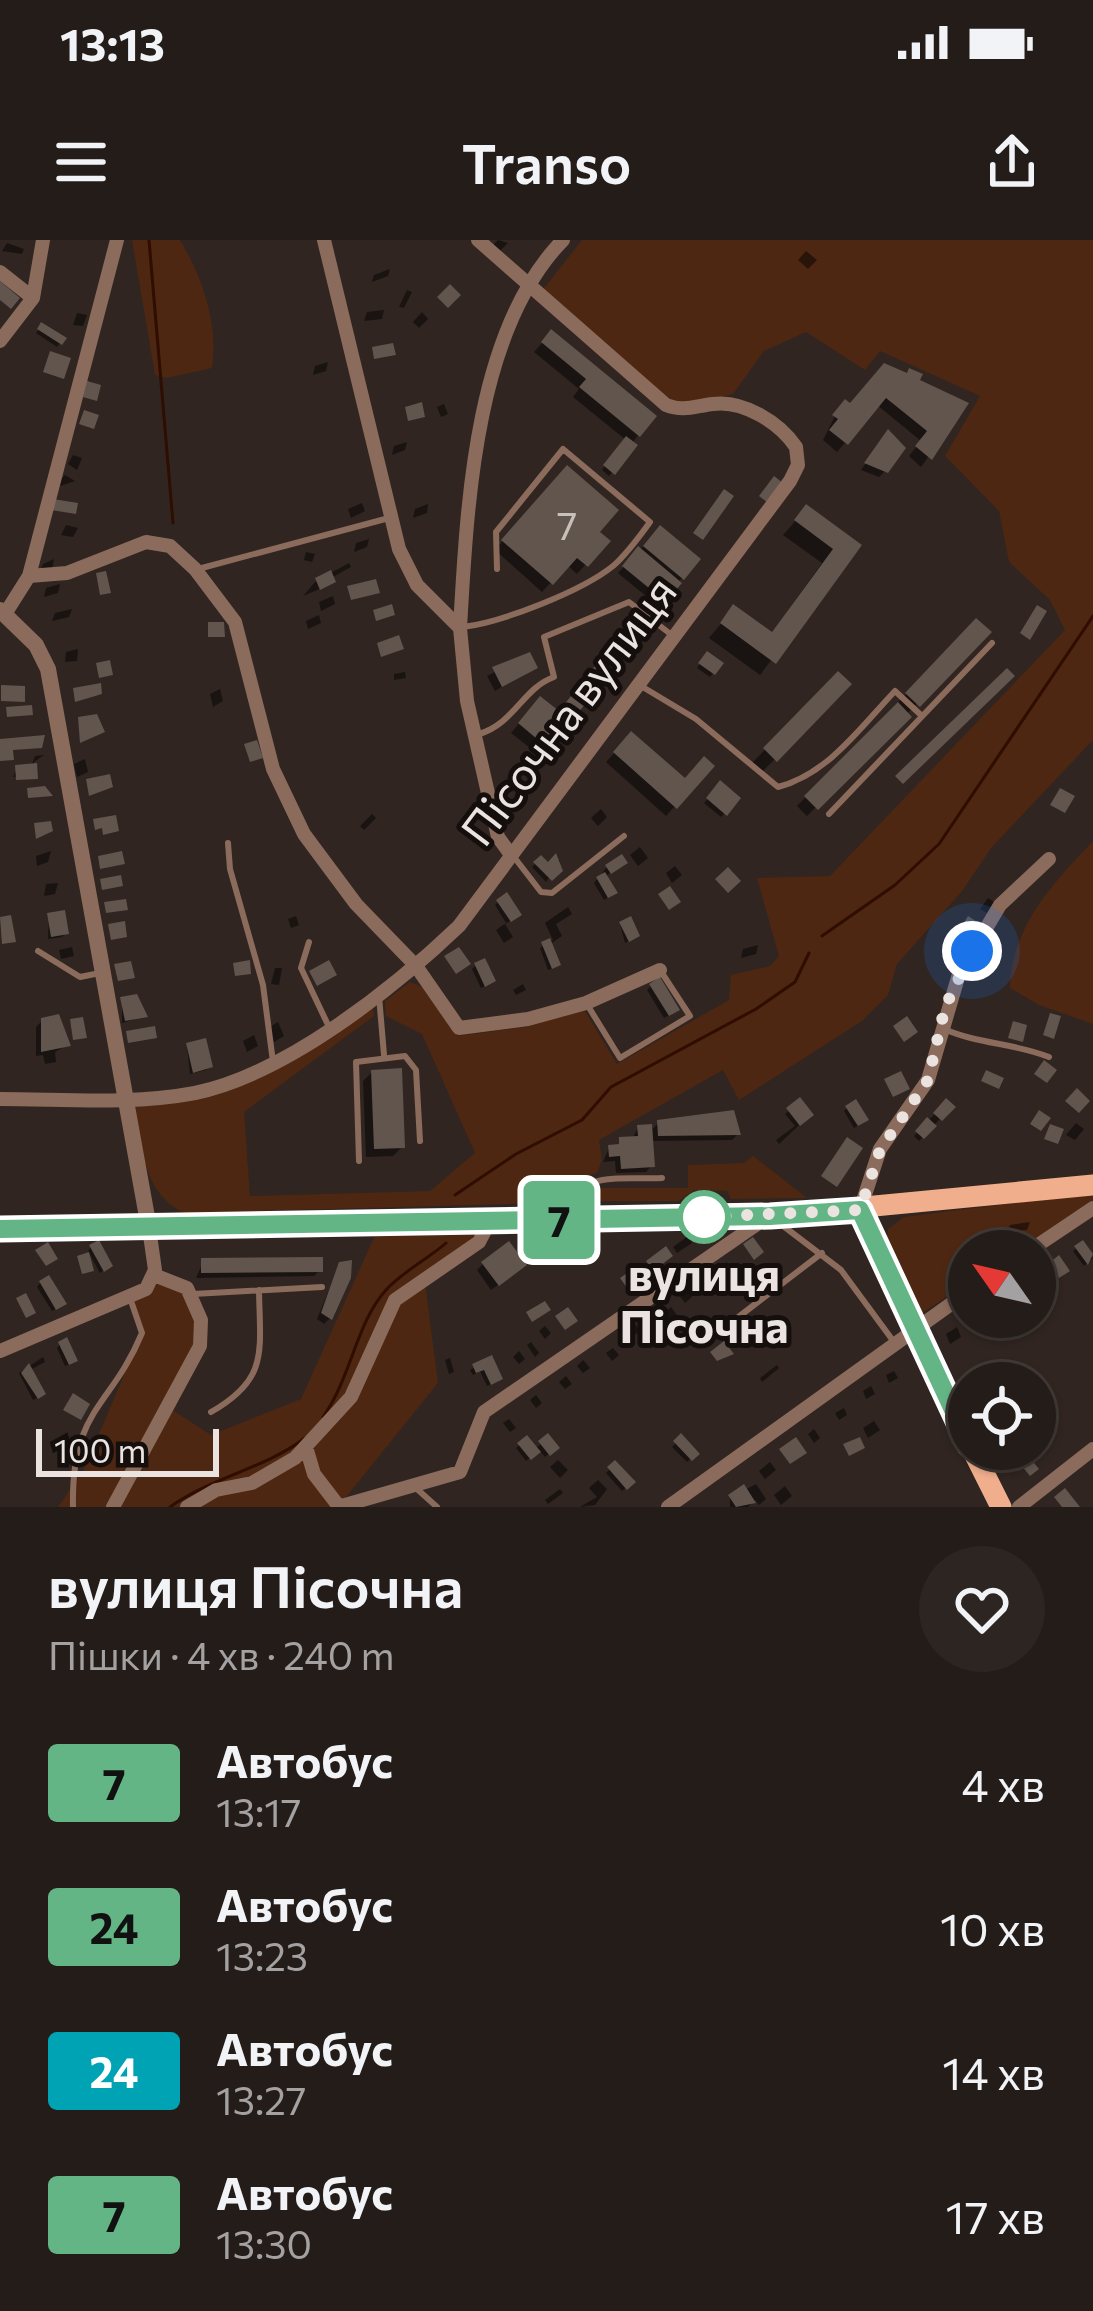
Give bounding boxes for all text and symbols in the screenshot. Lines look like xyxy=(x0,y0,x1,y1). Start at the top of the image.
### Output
text: 13:13 xyxy=(60,15,165,70)
icon: menu xyxy=(48,129,114,195)
text: Transo xyxy=(462,129,631,195)
icon: share xyxy=(979,129,1045,195)
house number: 7 xyxy=(557,500,577,548)
street label: Пісочна вулиця xyxy=(448,564,686,855)
your location xyxy=(942,921,1002,981)
line badge: 7 xyxy=(520,1181,598,1259)
marker: вулиця Пісочна xyxy=(679,1192,729,1242)
text: 7 xyxy=(547,1194,571,1246)
north arrow xyxy=(948,1230,1056,1338)
map controls xyxy=(948,1230,1056,1470)
place label: вулиця Пісочна xyxy=(619,1245,789,1352)
button: locate xyxy=(948,1362,1056,1470)
scale bar xyxy=(36,1423,219,1476)
text: 100 m xyxy=(54,1429,146,1470)
button: heart xyxy=(919,1546,1045,1672)
text: вулиця Пісочна xyxy=(48,1550,463,1620)
text: Пішки · 4 хв · 240 m xyxy=(48,1630,395,1678)
text: Автобус xyxy=(216,1732,393,1787)
text: 4 хв xyxy=(962,1756,1045,1811)
text: 7 xyxy=(102,1757,126,1809)
text: 13:17 xyxy=(216,1787,301,1835)
text: Автобус xyxy=(216,1876,393,1931)
text: 10 хв xyxy=(940,1900,1045,1955)
text: 24 xyxy=(89,1901,139,1953)
text: 13:23 xyxy=(216,1931,308,1979)
text: Автобус xyxy=(216,2020,393,2075)
text: 14 хв xyxy=(942,2044,1045,2099)
text: 24 xyxy=(89,2045,139,2097)
text: 13:27 xyxy=(216,2075,306,2123)
text: Автобус xyxy=(216,2164,393,2219)
text: 17 хв xyxy=(946,2188,1045,2243)
text: 7 xyxy=(102,2189,126,2241)
text: 13:30 xyxy=(216,2219,312,2267)

